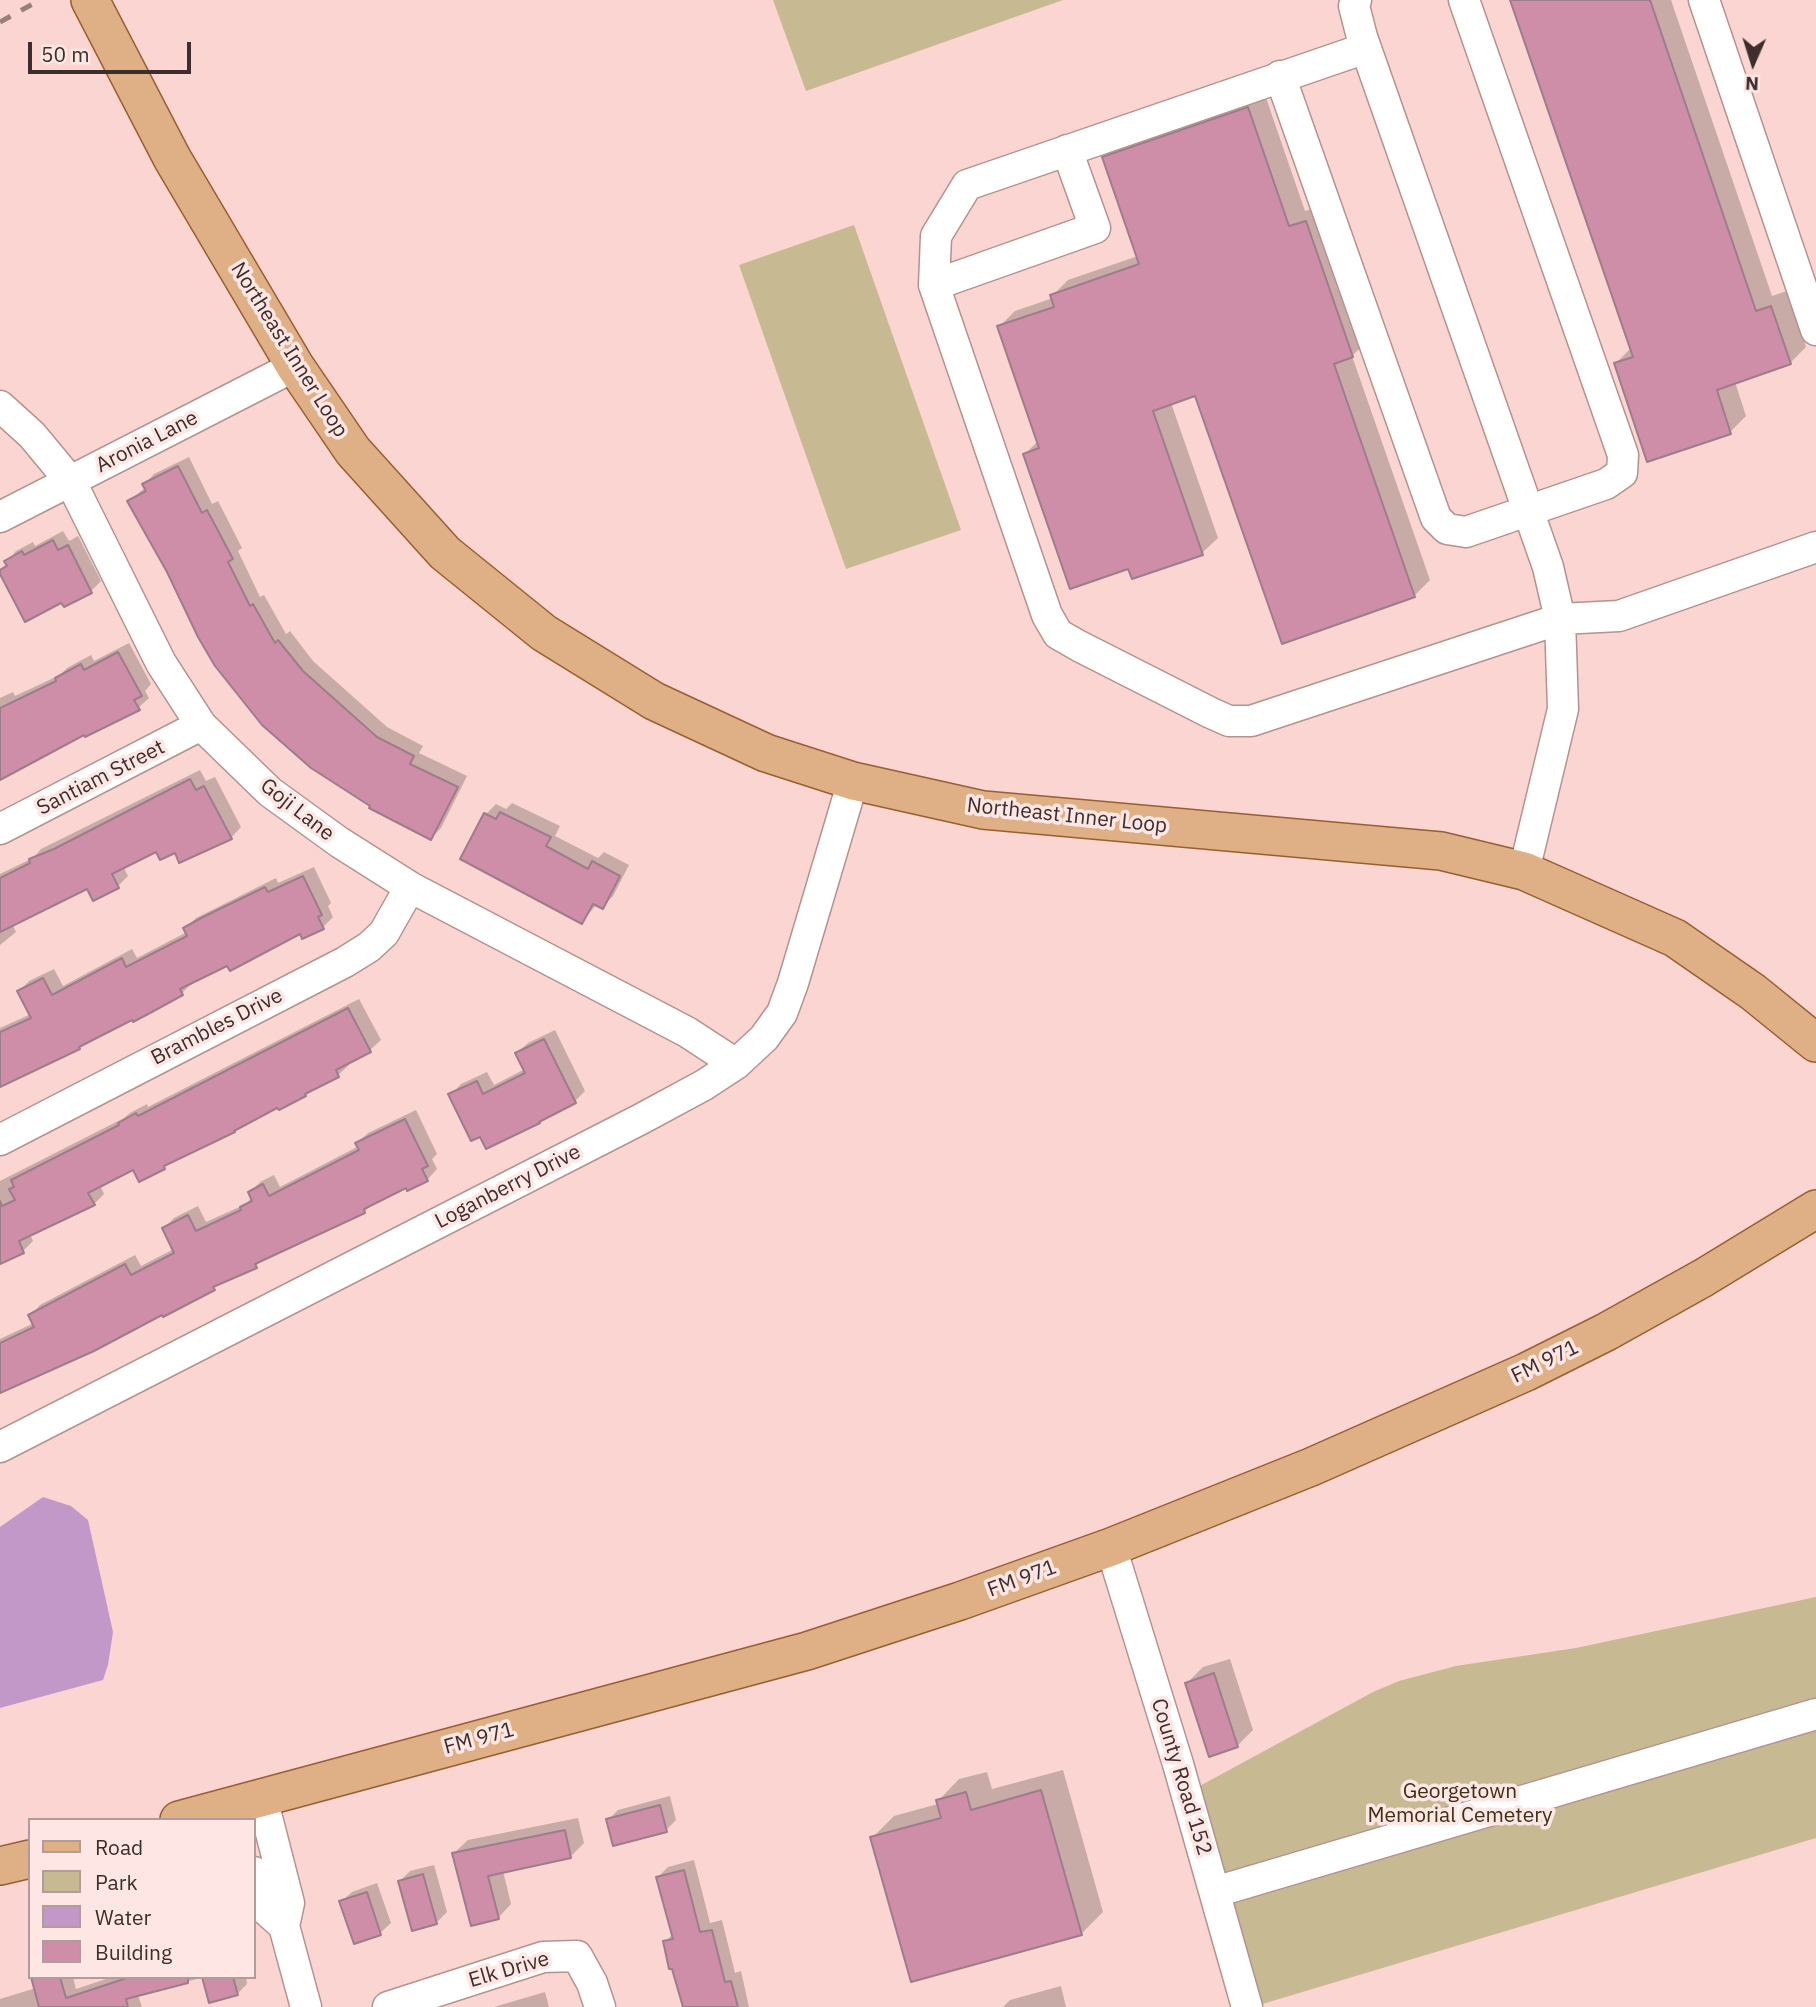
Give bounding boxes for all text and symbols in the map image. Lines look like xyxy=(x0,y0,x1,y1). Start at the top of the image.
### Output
scale bar xyxy=(32,28,194,72)
north arrow xyxy=(1718,28,1788,98)
text: 50 m xyxy=(41,40,90,68)
text: N xyxy=(1744,72,1759,96)
street label: Northeast Inner Loop xyxy=(225,258,353,442)
street label: Aronia Lane xyxy=(92,405,202,479)
street label: Santiam Street xyxy=(33,735,169,821)
street label: Goji Lane xyxy=(255,773,339,847)
street label: Northeast Inner Loop xyxy=(966,793,1168,839)
street label: Brambles Drive xyxy=(147,983,287,1071)
street label: Loganberry Drive xyxy=(431,1140,585,1234)
street label: FM 971 xyxy=(1507,1335,1583,1389)
street label: FM 971 xyxy=(984,1555,1060,1603)
street label: County Road 152 xyxy=(1145,1696,1217,1858)
street label: FM 971 xyxy=(441,1718,517,1760)
park label: Georgetown Memorial Cemetery xyxy=(1367,1779,1553,1829)
legend xyxy=(28,1818,256,1979)
text: Road xyxy=(95,1833,143,1861)
text: Park xyxy=(95,1868,138,1896)
text: Water xyxy=(95,1903,151,1931)
text: Building xyxy=(95,1938,172,1966)
street label: Elk Drive xyxy=(466,1946,552,1994)

